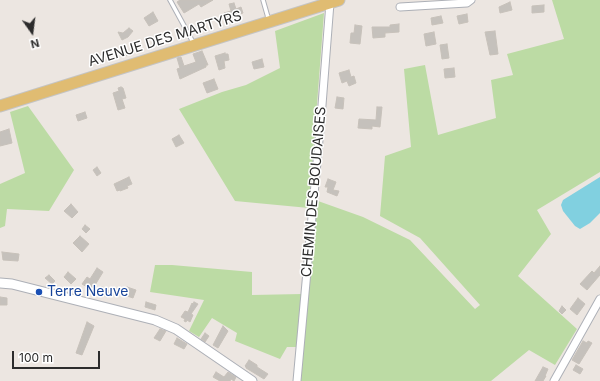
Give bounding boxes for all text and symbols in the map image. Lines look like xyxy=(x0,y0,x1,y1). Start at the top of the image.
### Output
street label: AVENUE DES MARTYRS xyxy=(86,8,244,70)
north arrow xyxy=(12,12,52,52)
text: N xyxy=(29,36,41,51)
street label: CHEMIN DES BOUDAISES xyxy=(298,106,330,278)
place label: Terre Neuve xyxy=(47,284,128,300)
marker: Terre Neuve xyxy=(34,287,44,297)
scale bar xyxy=(14,343,102,369)
text: 100 m xyxy=(19,350,53,365)

